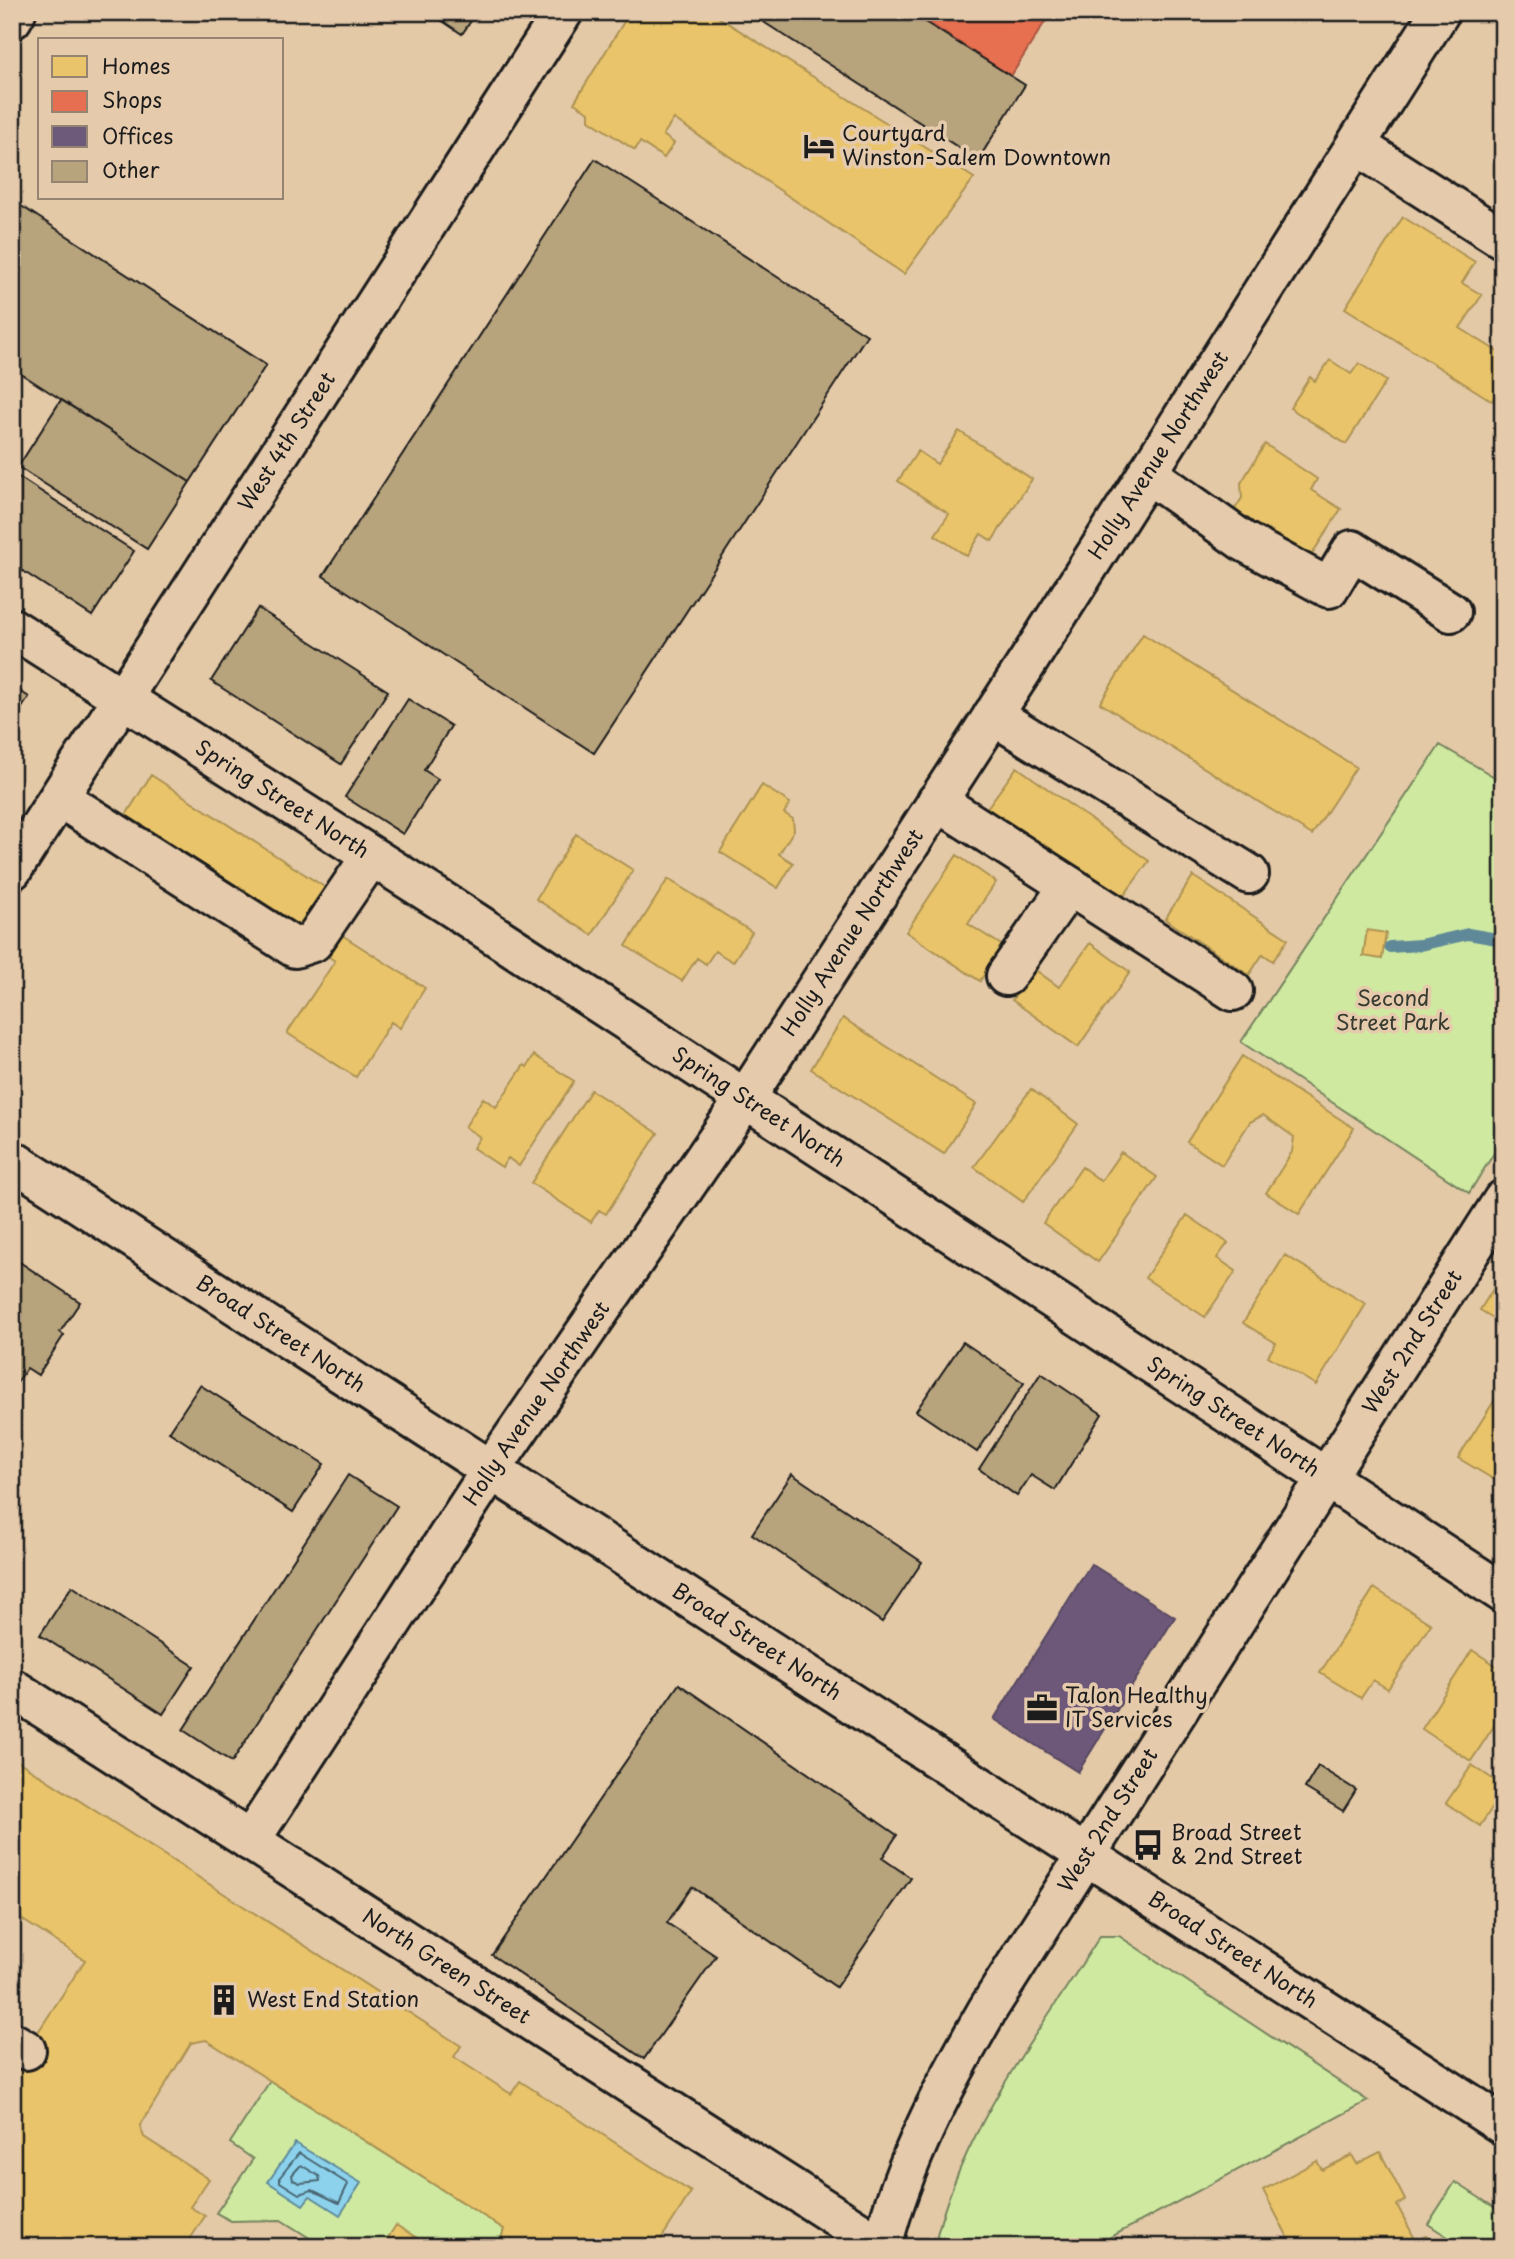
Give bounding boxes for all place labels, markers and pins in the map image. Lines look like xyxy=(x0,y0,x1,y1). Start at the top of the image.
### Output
place label: Courtyard Winston-Salem Downtown xyxy=(842,116,1111,172)
hotel icon: Courtyard Winston-Salem Downtown xyxy=(802,129,836,163)
place label: Talon Healthy IT Services xyxy=(1065,1678,1208,1734)
office icon: Talon Healthy IT Services xyxy=(1025,1691,1059,1725)
place label: Broad Street & 2nd Street xyxy=(1171,1815,1302,1871)
bus stop icon: Broad Street & 2nd Street xyxy=(1131,1828,1165,1862)
place label: West End Station xyxy=(247,1982,419,2014)
building icon: West End Station xyxy=(207,1983,241,2017)

